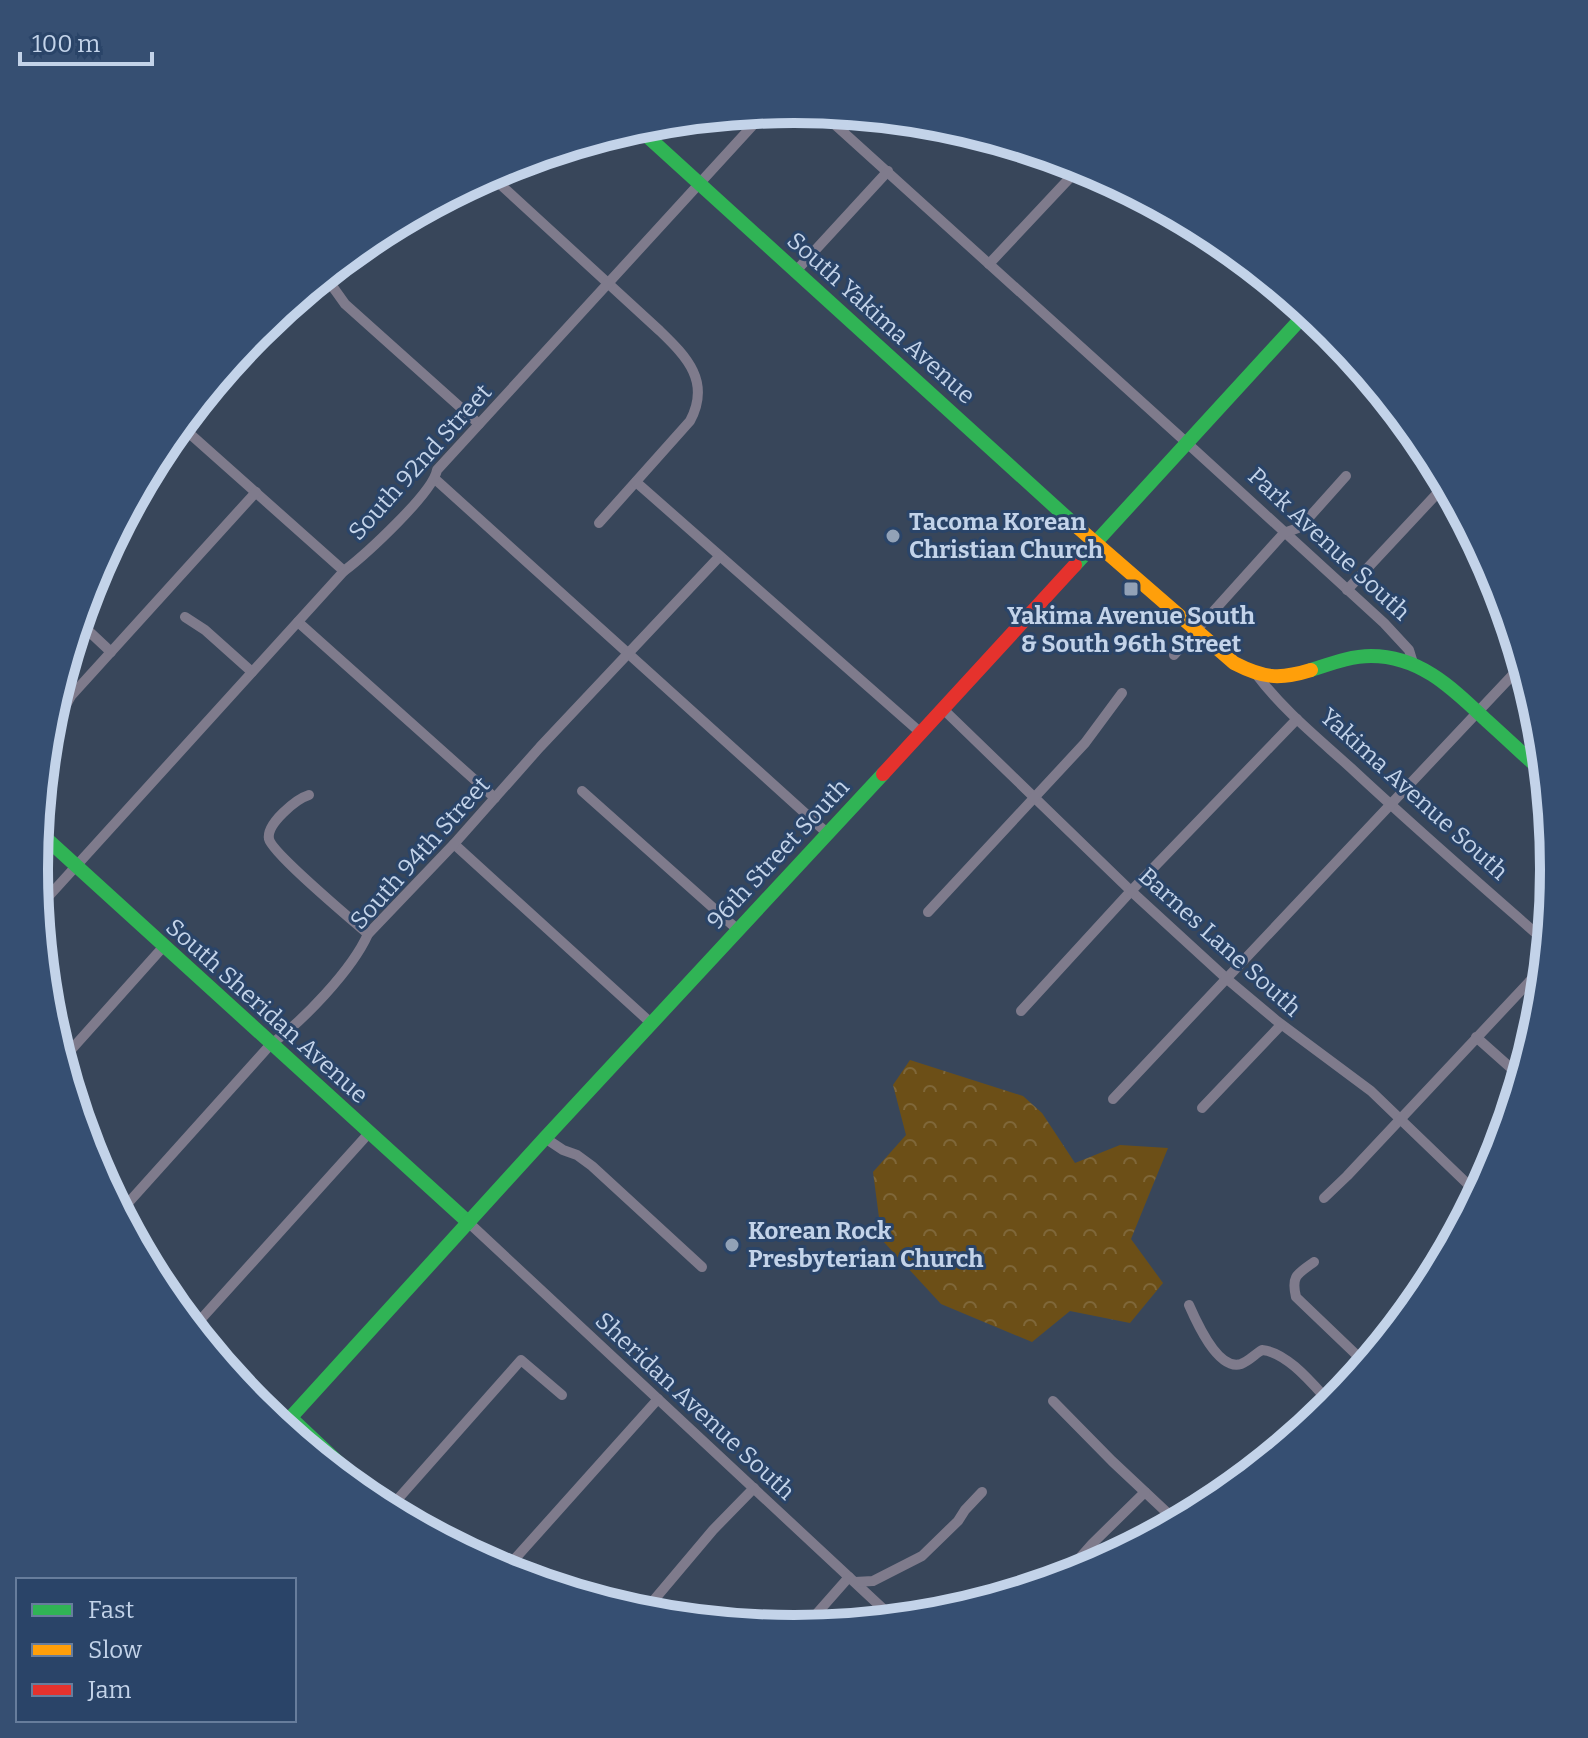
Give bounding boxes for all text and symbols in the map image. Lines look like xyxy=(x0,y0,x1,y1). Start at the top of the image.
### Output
scale bar xyxy=(20,16,152,66)
text: 100 m xyxy=(32,30,100,58)
street label: South Yakima Avenue xyxy=(781,226,981,410)
street label: South 92nd Street xyxy=(343,378,498,546)
street label: Park Avenue South xyxy=(1242,462,1416,626)
place label: Tacoma Korean Christian Church xyxy=(909,508,1103,564)
marker: Tacoma Korean Christian Church xyxy=(884,527,902,545)
marker: Yakima Avenue South & South 96th Street xyxy=(1122,580,1140,598)
place label: Yakima Avenue South & South 96th Street xyxy=(1007,602,1255,658)
street label: Yakima Avenue South xyxy=(1314,702,1514,886)
street label: South 94th Street xyxy=(344,771,496,935)
street label: 96th Street South xyxy=(701,773,855,935)
street label: Barnes Lane South xyxy=(1133,862,1307,1022)
street label: South Sheridan Avenue xyxy=(160,913,374,1109)
place label: Korean Rock Presbyterian Church xyxy=(748,1217,983,1273)
marker: Korean Rock Presbyterian Church xyxy=(723,1236,741,1254)
street label: Sheridan Avenue South xyxy=(590,1306,800,1506)
legend xyxy=(16,1578,296,1722)
text: Fast xyxy=(88,1596,134,1624)
text: Slow xyxy=(88,1636,143,1664)
text: Jam xyxy=(87,1676,132,1704)

